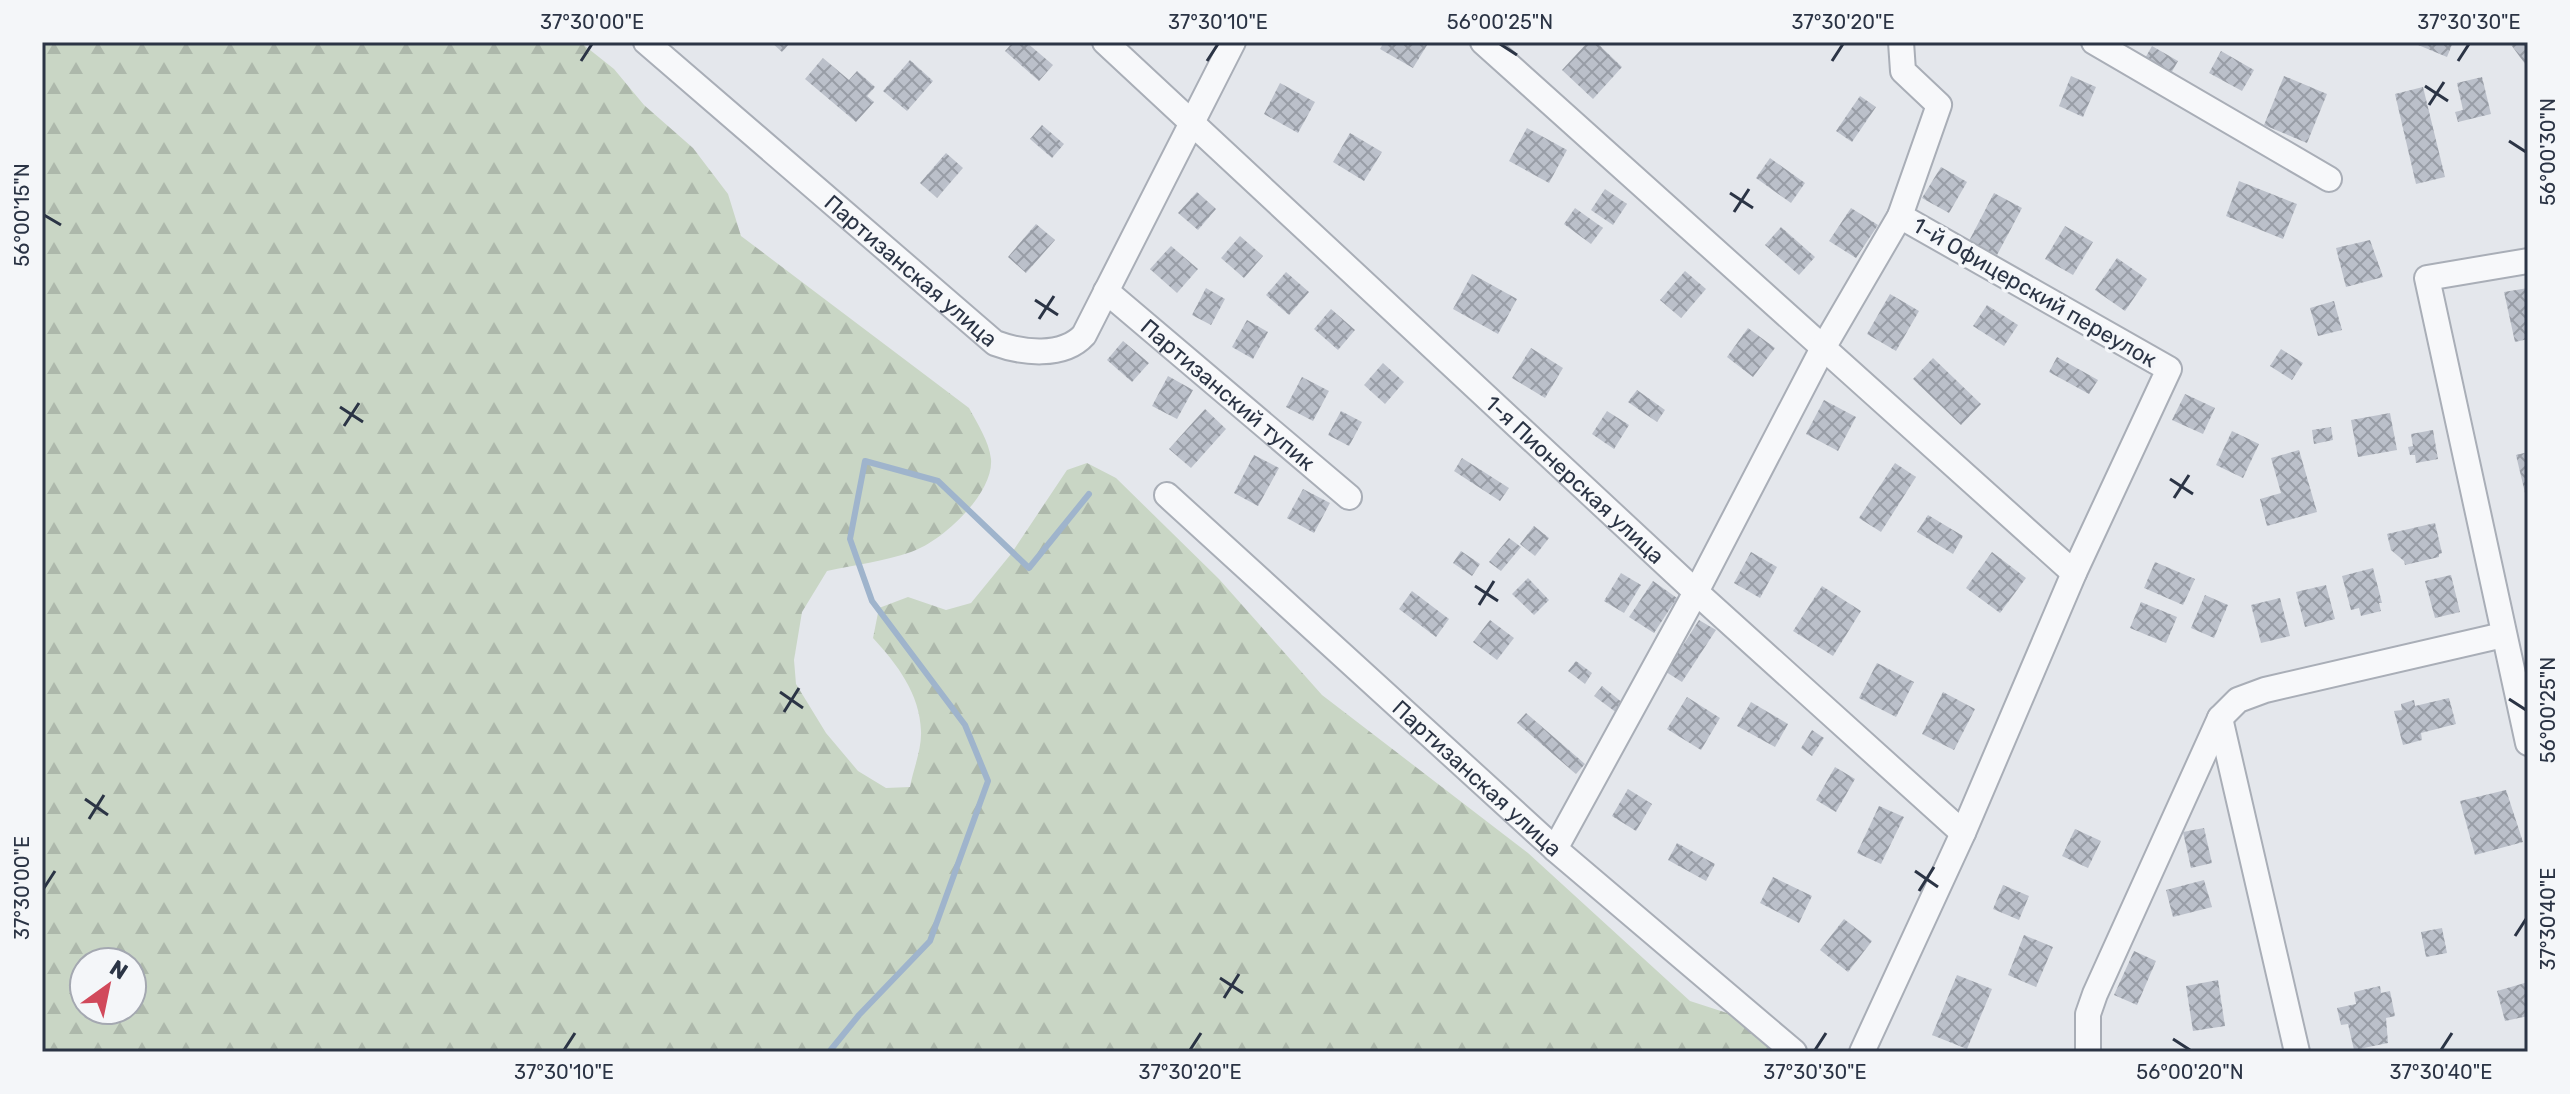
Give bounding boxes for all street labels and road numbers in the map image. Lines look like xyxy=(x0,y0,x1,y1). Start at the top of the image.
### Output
street label: Партизанская улица xyxy=(819,189,1003,353)
street label: 1-й Офицерский переулок xyxy=(1908,212,2162,373)
street label: Партизанский тупик xyxy=(1135,313,1321,476)
street label: 1-я Пионерская улица xyxy=(1479,390,1670,570)
street label: Партизанская улица xyxy=(1387,695,1567,862)

